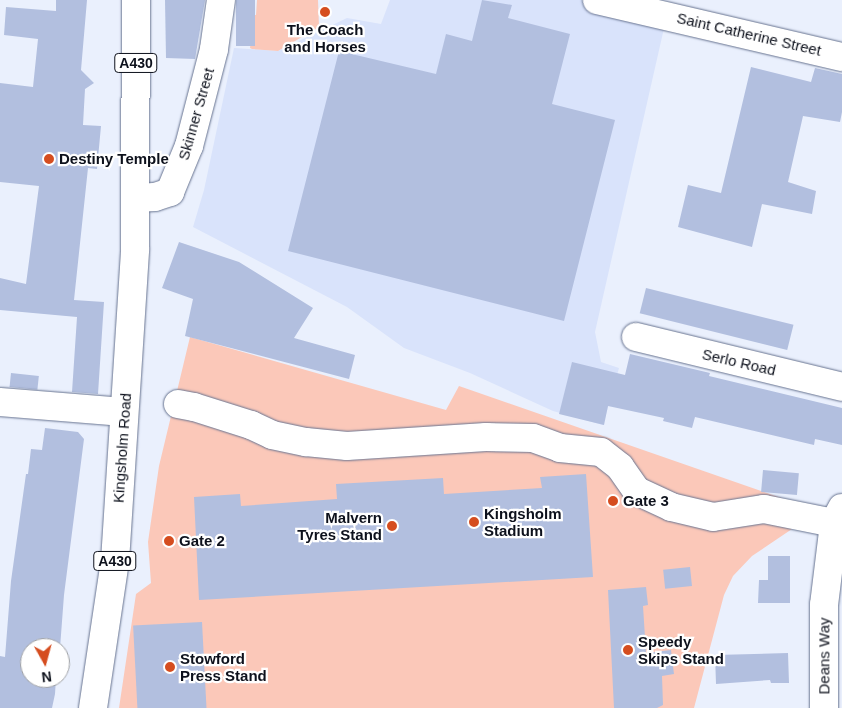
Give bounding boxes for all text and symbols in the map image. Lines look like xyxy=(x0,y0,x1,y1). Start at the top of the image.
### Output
marker: The Coach and Horses xyxy=(319,6,331,18)
street label: Saint Catherine Street xyxy=(675,9,823,59)
place label: The Coach and Horses xyxy=(284,20,366,55)
road number: A430 xyxy=(114,52,158,74)
street label: Skinner Street xyxy=(174,66,218,162)
place label: Destiny Temple xyxy=(59,150,169,168)
marker: Destiny Temple xyxy=(43,153,55,165)
street label: Serlo Road xyxy=(700,345,778,379)
street label: Kingsholm Road xyxy=(109,392,135,504)
place label: Gate 3 xyxy=(623,492,669,510)
marker: Gate 3 xyxy=(607,495,619,507)
place label: Kingsholm Stadium xyxy=(484,504,561,539)
place label: Malvern Tyres Stand xyxy=(297,508,382,543)
marker: Kingsholm Stadium xyxy=(468,516,480,528)
marker: Malvern Tyres Stand xyxy=(386,520,398,532)
place label: Gate 2 xyxy=(179,532,225,550)
marker: Gate 2 xyxy=(163,535,175,547)
road number: A430 xyxy=(92,550,138,572)
street label: Deans Way xyxy=(815,618,833,694)
place label: Speedy Skips Stand xyxy=(638,632,724,667)
north arrow xyxy=(20,638,70,688)
marker: Speedy Skips Stand xyxy=(622,644,634,656)
place label: Stowford Press Stand xyxy=(180,649,267,684)
marker: Stowford Press Stand xyxy=(164,661,176,673)
text: N xyxy=(41,668,53,685)

